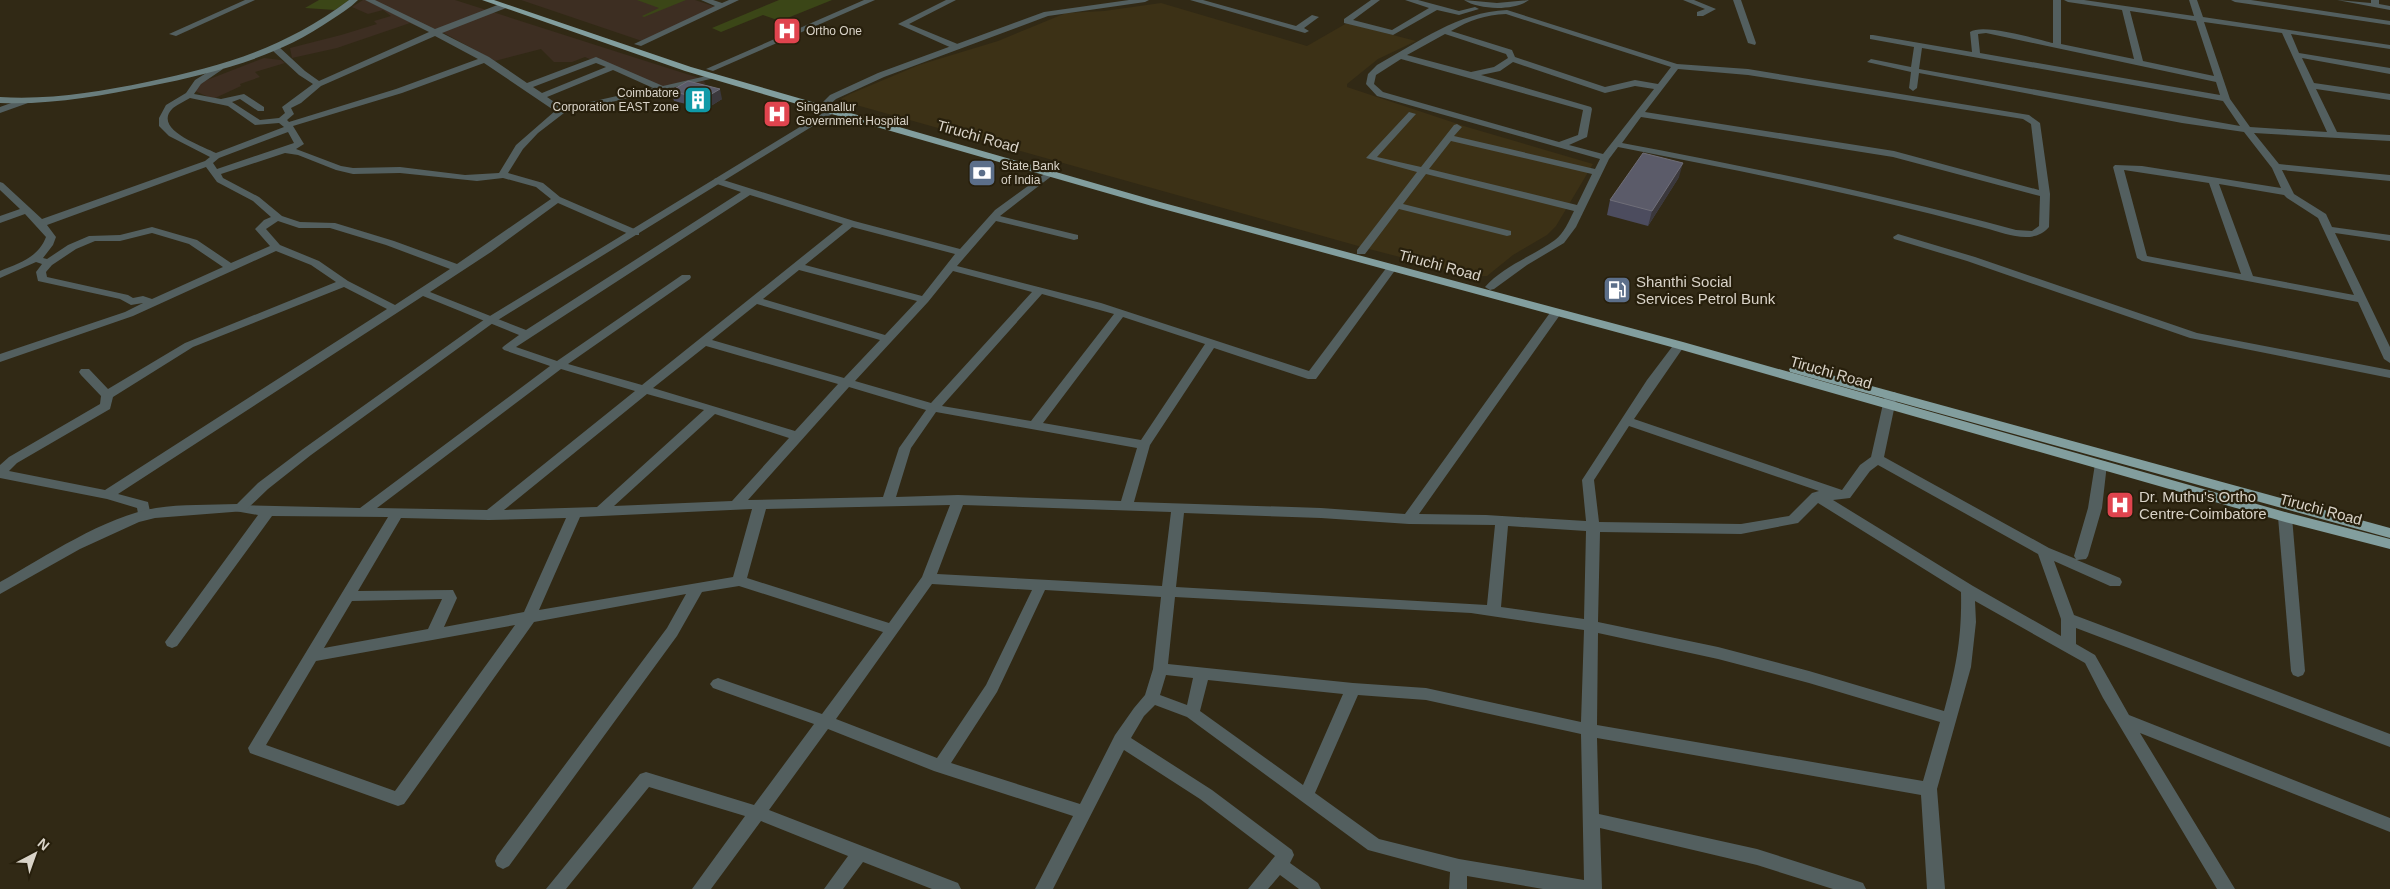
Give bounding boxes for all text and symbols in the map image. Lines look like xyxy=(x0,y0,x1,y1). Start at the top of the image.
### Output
hospital icon: Ortho One xyxy=(772,16,802,46)
place label: Ortho One xyxy=(806,24,862,38)
building icon: Coimbatore Corporation EAST zone xyxy=(683,85,713,115)
place label: Coimbatore Corporation EAST zone xyxy=(552,86,679,114)
hospital icon: Singanallur Government Hospital xyxy=(762,99,792,129)
place label: Singanallur Government Hospital xyxy=(796,100,909,128)
street label: Tiruchi Road xyxy=(935,116,1021,156)
bank icon: State Bank of India xyxy=(967,158,997,188)
place label: State Bank of India xyxy=(1001,159,1061,187)
street label: Tiruchi Road xyxy=(1397,246,1483,284)
place label: Shanthi Social Services Petrol Bunk xyxy=(1636,273,1776,307)
fuel station icon: Shanthi Social Services Petrol Bunk xyxy=(1602,275,1632,305)
street label: Tiruchi Road xyxy=(1788,352,1874,392)
place label: Dr. Muthu's Ortho Centre-Coimbatore xyxy=(2139,488,2267,522)
hospital icon: Dr. Muthu's Ortho Centre-Coimbatore xyxy=(2105,490,2135,520)
street label: Tiruchi Road xyxy=(2278,490,2364,528)
north arrow xyxy=(10,829,60,879)
text: N xyxy=(34,835,53,854)

